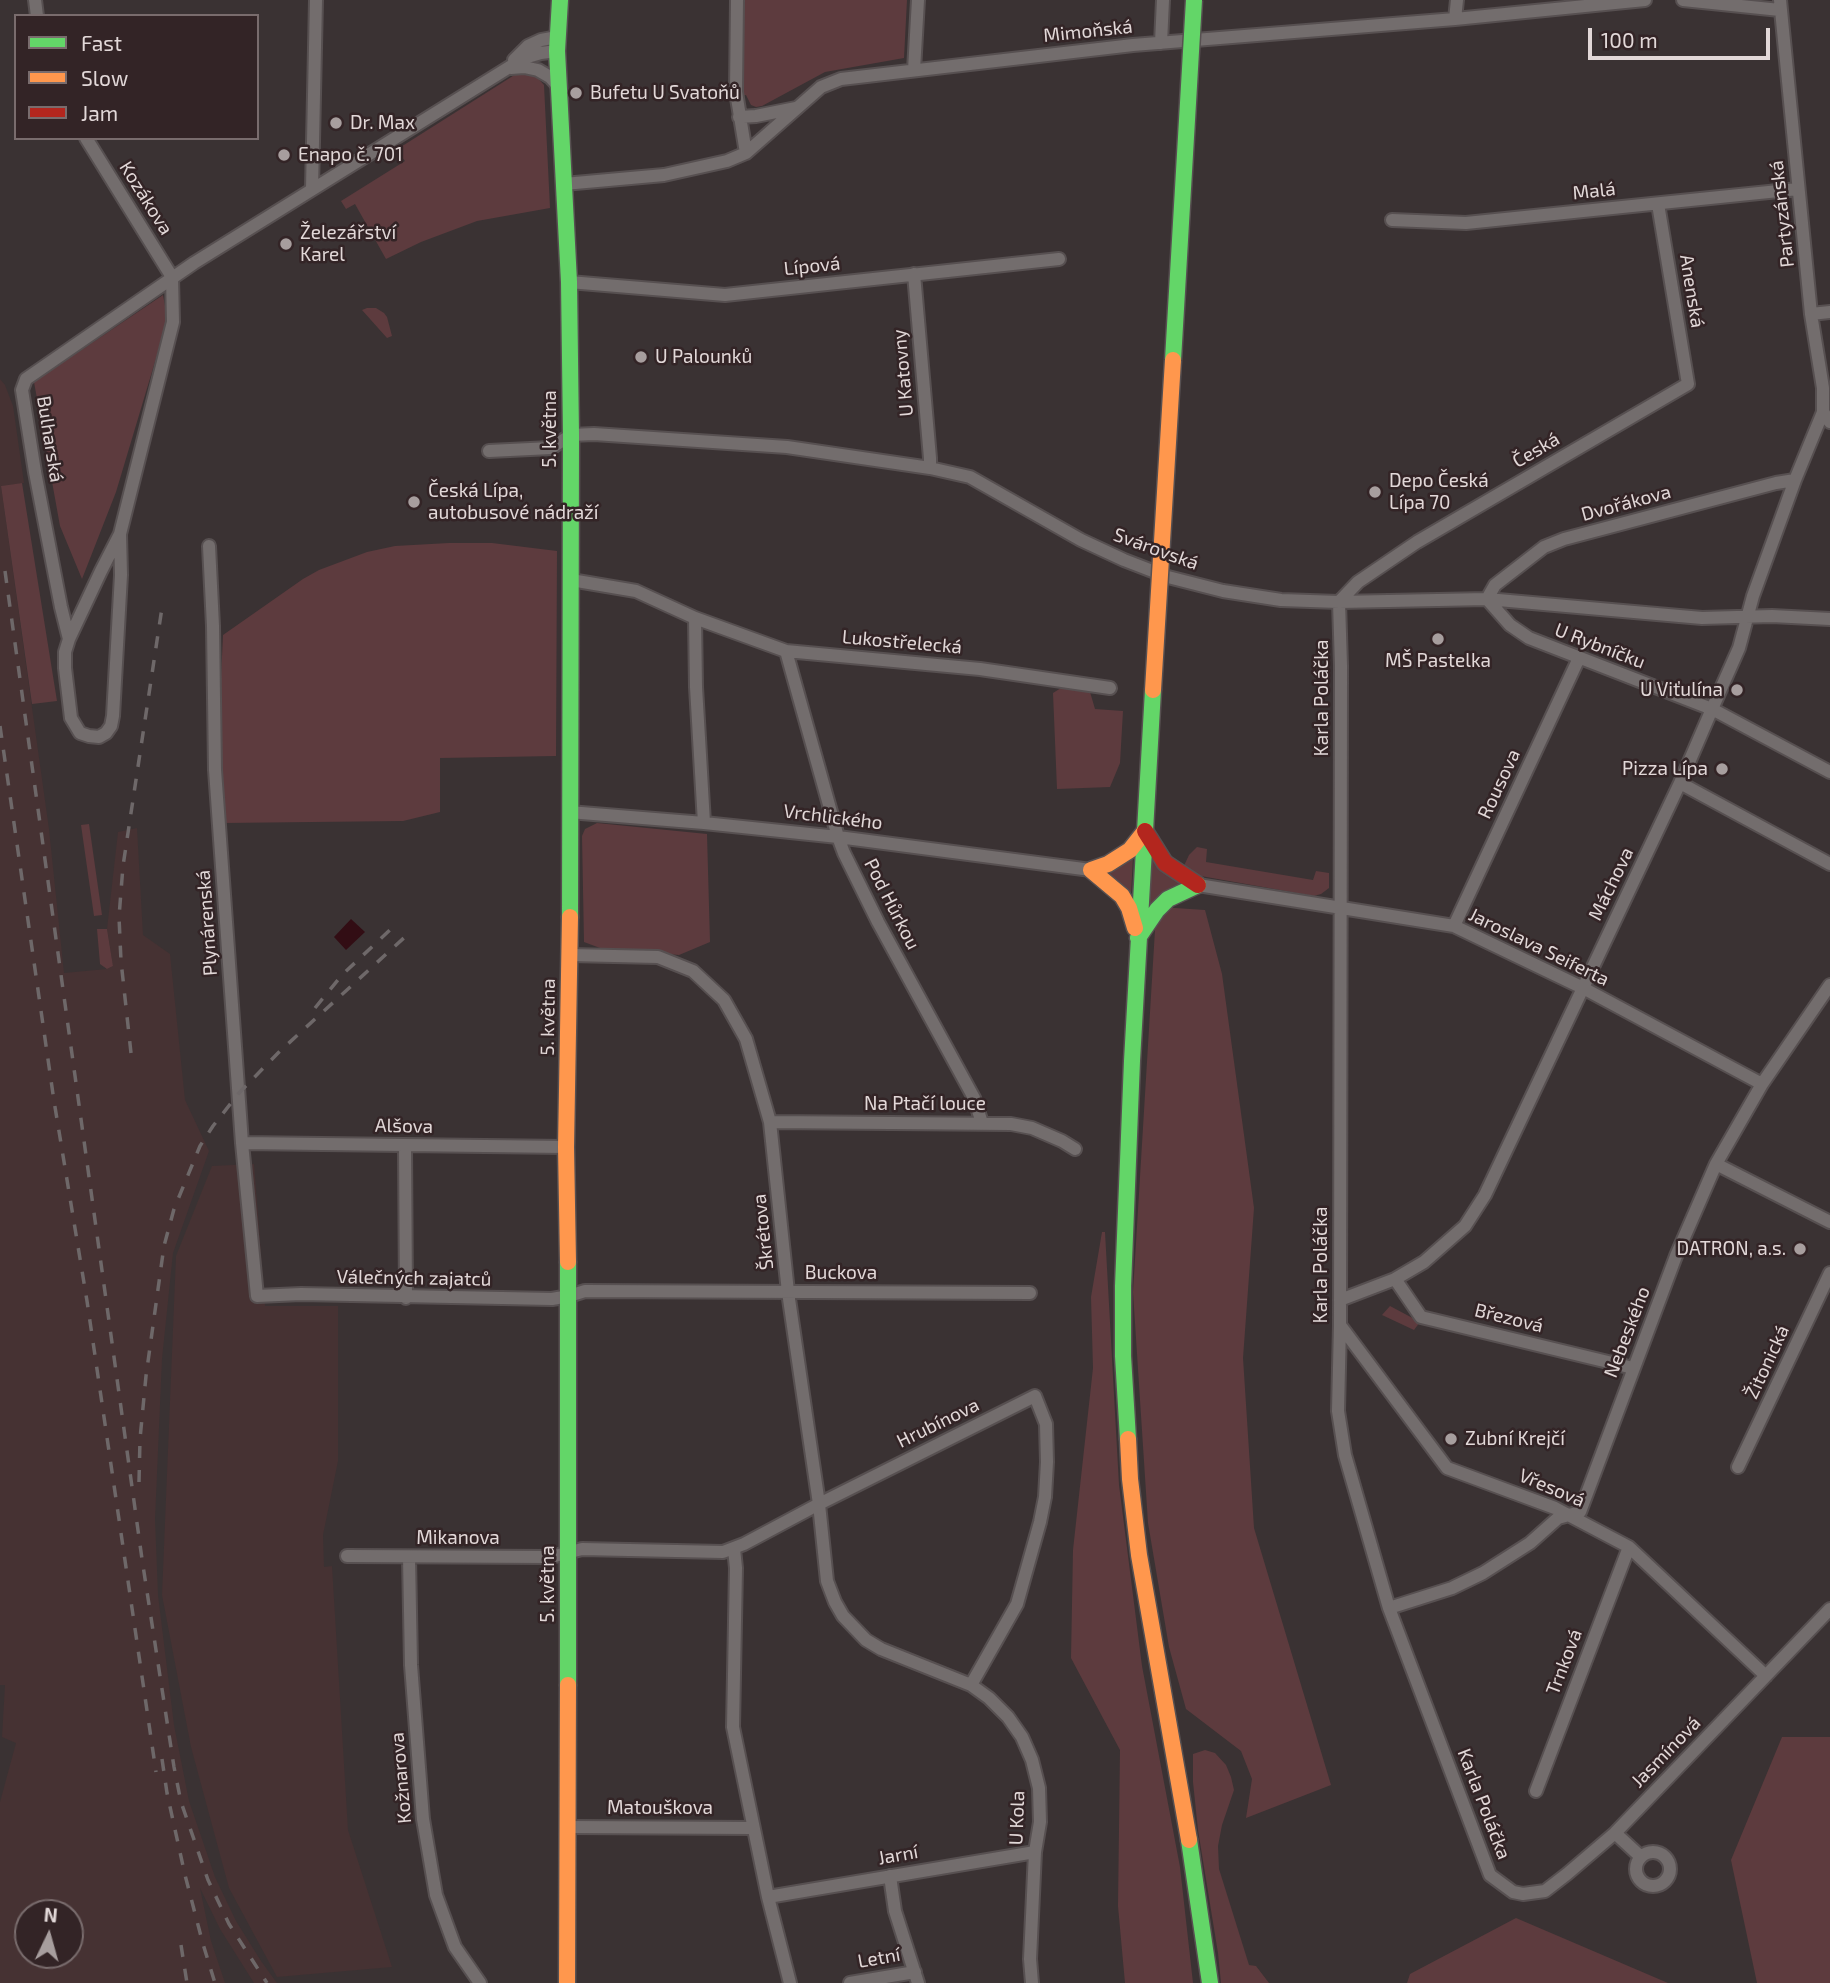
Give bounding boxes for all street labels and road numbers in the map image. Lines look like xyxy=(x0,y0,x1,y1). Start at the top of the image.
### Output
street label: Mimoňská xyxy=(1042,15,1134,47)
street label: Kozákova xyxy=(115,157,177,239)
street label: Partyzánská xyxy=(1765,159,1799,269)
street label: Malá xyxy=(1571,177,1617,205)
street label: Lípová xyxy=(783,252,841,280)
street label: Anenská xyxy=(1675,253,1709,329)
street label: U Katovny xyxy=(888,328,918,418)
street label: 5. května xyxy=(539,390,561,468)
street label: Bulharská xyxy=(32,394,68,484)
street label: Česká xyxy=(1508,427,1564,473)
street label: Dvořákova xyxy=(1579,480,1673,526)
street label: Svárovská xyxy=(1110,523,1202,575)
street label: U Rybníčku xyxy=(1552,618,1648,674)
street label: Lukostřelecká xyxy=(841,625,963,659)
street label: Karla Poláčka xyxy=(1311,640,1333,756)
street label: Rousova xyxy=(1473,746,1525,822)
street label: Vrchlického xyxy=(782,800,884,834)
street label: Máchova xyxy=(1584,844,1638,924)
street label: Pod Hůrkou xyxy=(859,855,925,953)
street label: Plynárenská xyxy=(192,869,222,977)
street label: Jaroslava Seiferta xyxy=(1465,903,1613,991)
street label: 5. května xyxy=(536,978,560,1056)
street label: Na Ptačí louce xyxy=(864,1093,986,1115)
street label: Alšova xyxy=(375,1114,433,1138)
street label: Škrétova xyxy=(748,1193,778,1271)
street label: Karla Poláčka xyxy=(1310,1207,1332,1323)
street label: Buckova xyxy=(805,1262,877,1284)
street label: Válečných zajatců xyxy=(336,1265,492,1291)
street label: Nebeského xyxy=(1599,1283,1655,1381)
street label: Březová xyxy=(1472,1298,1546,1338)
street label: Žitonická xyxy=(1740,1322,1794,1402)
street label: Hrubínova xyxy=(893,1393,983,1453)
street label: Vřesová xyxy=(1516,1464,1588,1512)
street label: Mikanova xyxy=(416,1527,500,1549)
street label: 5. května xyxy=(537,1545,559,1623)
street label: Trnková xyxy=(1541,1626,1587,1698)
street label: Jasmínová xyxy=(1627,1712,1705,1792)
street label: Kožnarova xyxy=(386,1731,416,1825)
street label: Karla Poláčka xyxy=(1452,1745,1516,1863)
street label: U Kola xyxy=(1005,1790,1029,1846)
street label: Matouškova xyxy=(607,1797,713,1819)
street label: Jarní xyxy=(876,1840,920,1870)
street label: Letní xyxy=(856,1943,902,1973)

